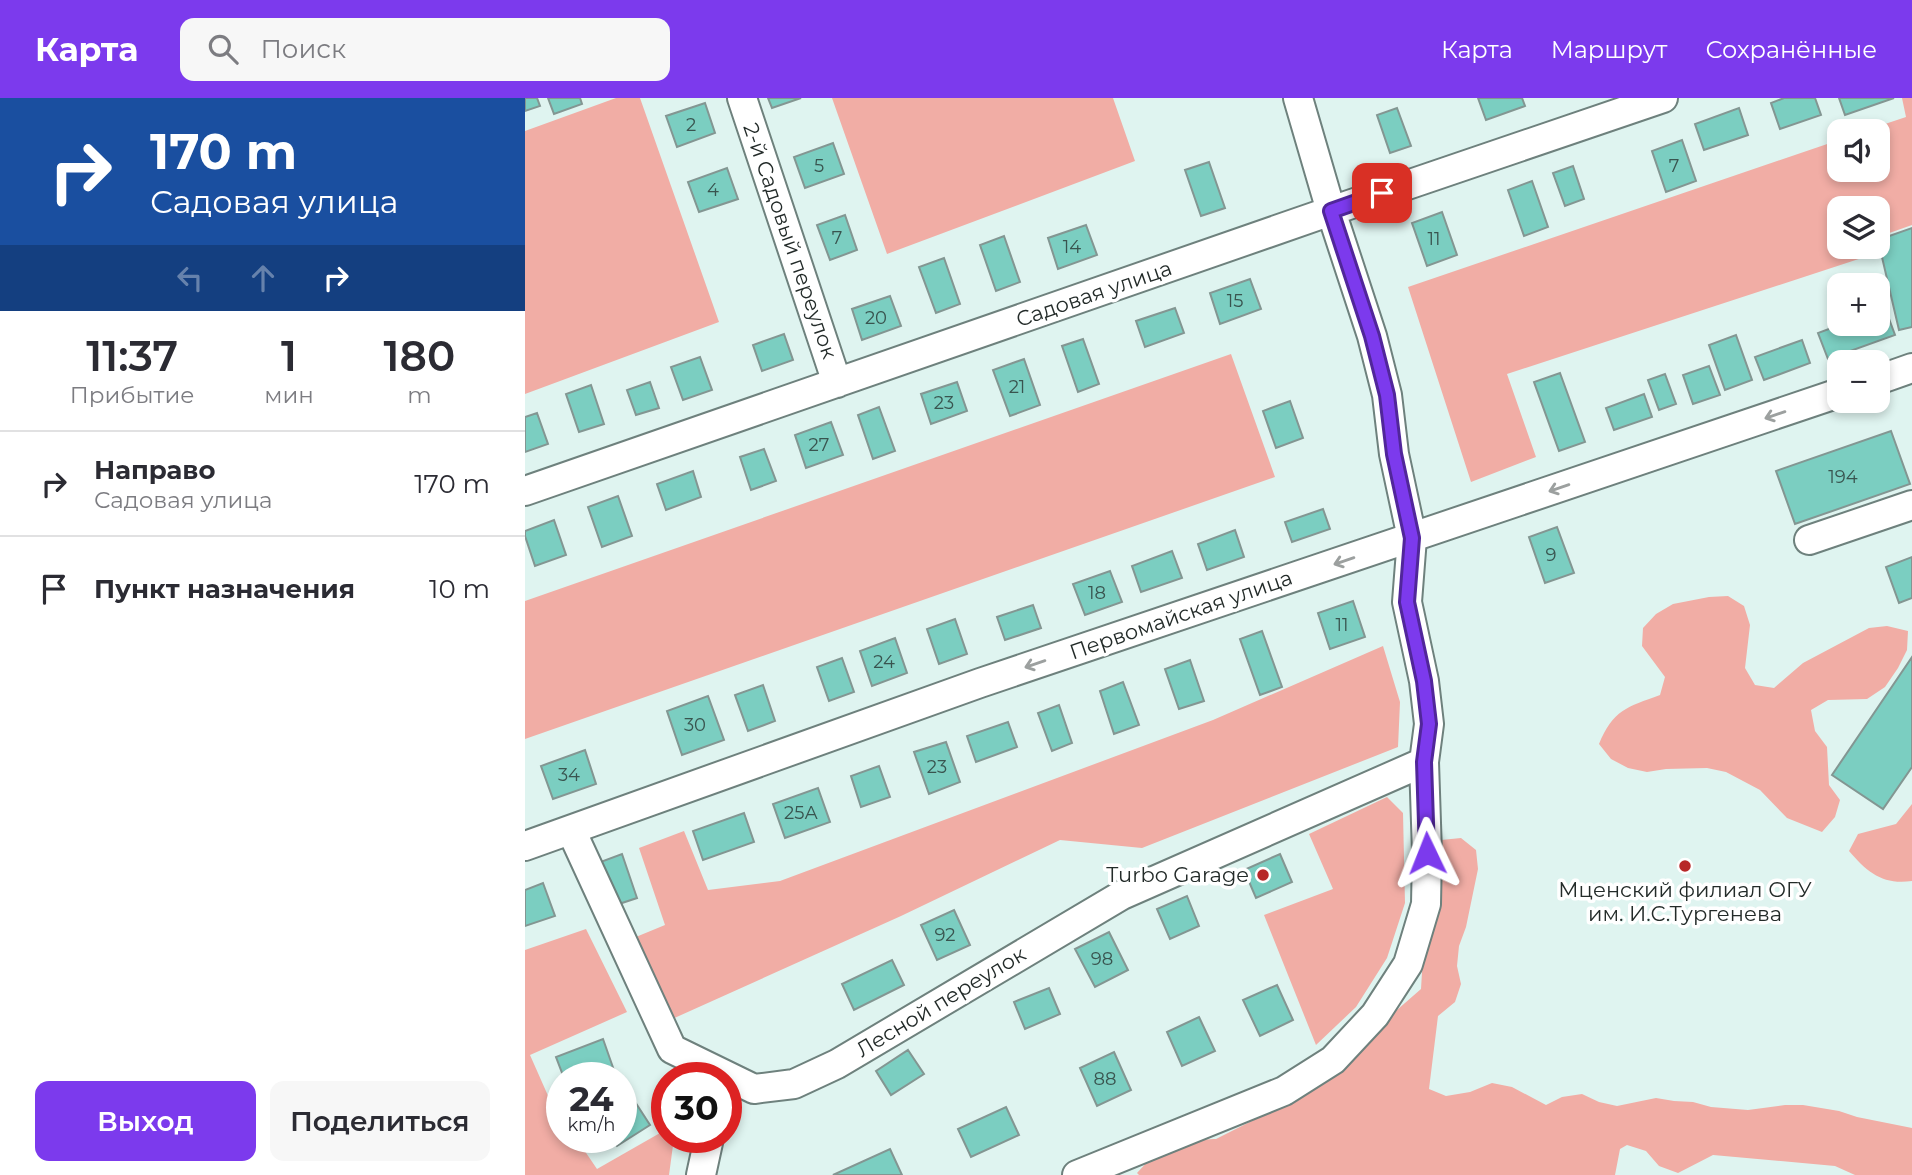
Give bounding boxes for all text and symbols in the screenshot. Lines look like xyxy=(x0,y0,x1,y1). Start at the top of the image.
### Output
search box xyxy=(180,18,670,81)
text: Карта xyxy=(35,29,138,69)
icon: search xyxy=(204,30,242,68)
text: Поиск xyxy=(260,33,346,65)
text: Карта xyxy=(1441,35,1513,64)
text: Маршрут xyxy=(1551,35,1667,64)
text: Сохранённые xyxy=(1705,35,1877,64)
house number: 2 xyxy=(686,114,696,136)
map controls xyxy=(1827,119,1890,413)
button: sound xyxy=(1827,119,1890,182)
street label: 2-й Садовый переулок xyxy=(738,120,843,362)
text: 170 m xyxy=(150,122,297,181)
icon: right xyxy=(35,126,126,217)
house number: 5 xyxy=(814,155,824,177)
house number: 7 xyxy=(1669,155,1679,177)
pin xyxy=(1352,163,1412,223)
icon: arrive xyxy=(1363,174,1401,212)
house number: 4 xyxy=(707,179,719,201)
text: Садовая улица xyxy=(150,182,398,221)
button: layers xyxy=(1827,196,1890,259)
house number: 7 xyxy=(832,227,842,249)
house number: 11 xyxy=(1428,228,1441,250)
house number: 14 xyxy=(1063,236,1081,258)
street label: Садовая улица xyxy=(1013,255,1175,332)
icon: left xyxy=(171,259,209,297)
icon: ahead xyxy=(244,259,282,297)
icon: right xyxy=(317,259,355,297)
button: + xyxy=(1827,273,1890,336)
house number: 15 xyxy=(1227,290,1243,312)
house number: 20 xyxy=(865,307,887,329)
text: 11:37 xyxy=(86,330,178,382)
text: 1 xyxy=(281,330,297,382)
text: 180 xyxy=(384,330,455,382)
button: − xyxy=(1827,350,1890,413)
house number: 21 xyxy=(1009,376,1025,398)
text: Прибытие xyxy=(70,381,194,409)
text: мин xyxy=(264,381,314,409)
text: m xyxy=(407,381,432,409)
house number: 23 xyxy=(934,392,954,414)
one-way arrow xyxy=(1764,410,1786,422)
house number: 27 xyxy=(809,434,829,456)
text: Направо xyxy=(94,454,215,486)
icon: right xyxy=(35,465,73,503)
house number: 194 xyxy=(1828,466,1858,488)
text: 170 m xyxy=(414,468,490,500)
one-way arrow xyxy=(1549,483,1571,495)
text: Садовая улица xyxy=(94,486,272,514)
house number: 9 xyxy=(1546,544,1557,566)
one-way arrow xyxy=(1333,555,1355,568)
street label: Первомайская улица xyxy=(1066,565,1296,664)
icon: arrive xyxy=(35,570,73,608)
text: Пункт назначения xyxy=(94,573,355,605)
text: 10 m xyxy=(429,573,490,605)
house number: 18 xyxy=(1088,582,1106,604)
house number: 11 xyxy=(1336,614,1349,636)
house number: 24 xyxy=(873,651,895,673)
one-way arrow xyxy=(1025,659,1047,671)
house number: 30 xyxy=(684,714,706,736)
house number: 23 xyxy=(927,756,947,778)
house number: 34 xyxy=(558,764,580,786)
house number: 25А xyxy=(784,802,819,824)
position arrow xyxy=(1390,816,1464,890)
marker: Мценский филиал ОГУ им. И.С.Тургенева xyxy=(1677,858,1693,874)
place label: Turbo Garage xyxy=(1106,862,1249,887)
marker: Turbo Garage xyxy=(1255,867,1271,883)
place label: Мценский филиал ОГУ им. И.С.Тургенева xyxy=(1558,877,1812,926)
house number: 92 xyxy=(934,924,956,946)
street label: Лесной переулок xyxy=(852,941,1030,1062)
house number: 98 xyxy=(1091,948,1113,970)
speed limit sign: 30 xyxy=(651,1062,742,1153)
house number: 88 xyxy=(1094,1068,1116,1090)
text: 24 xyxy=(569,1077,614,1120)
button: Выход xyxy=(35,1081,256,1161)
button: Поделиться xyxy=(270,1081,490,1161)
text: km/h xyxy=(567,1114,616,1136)

